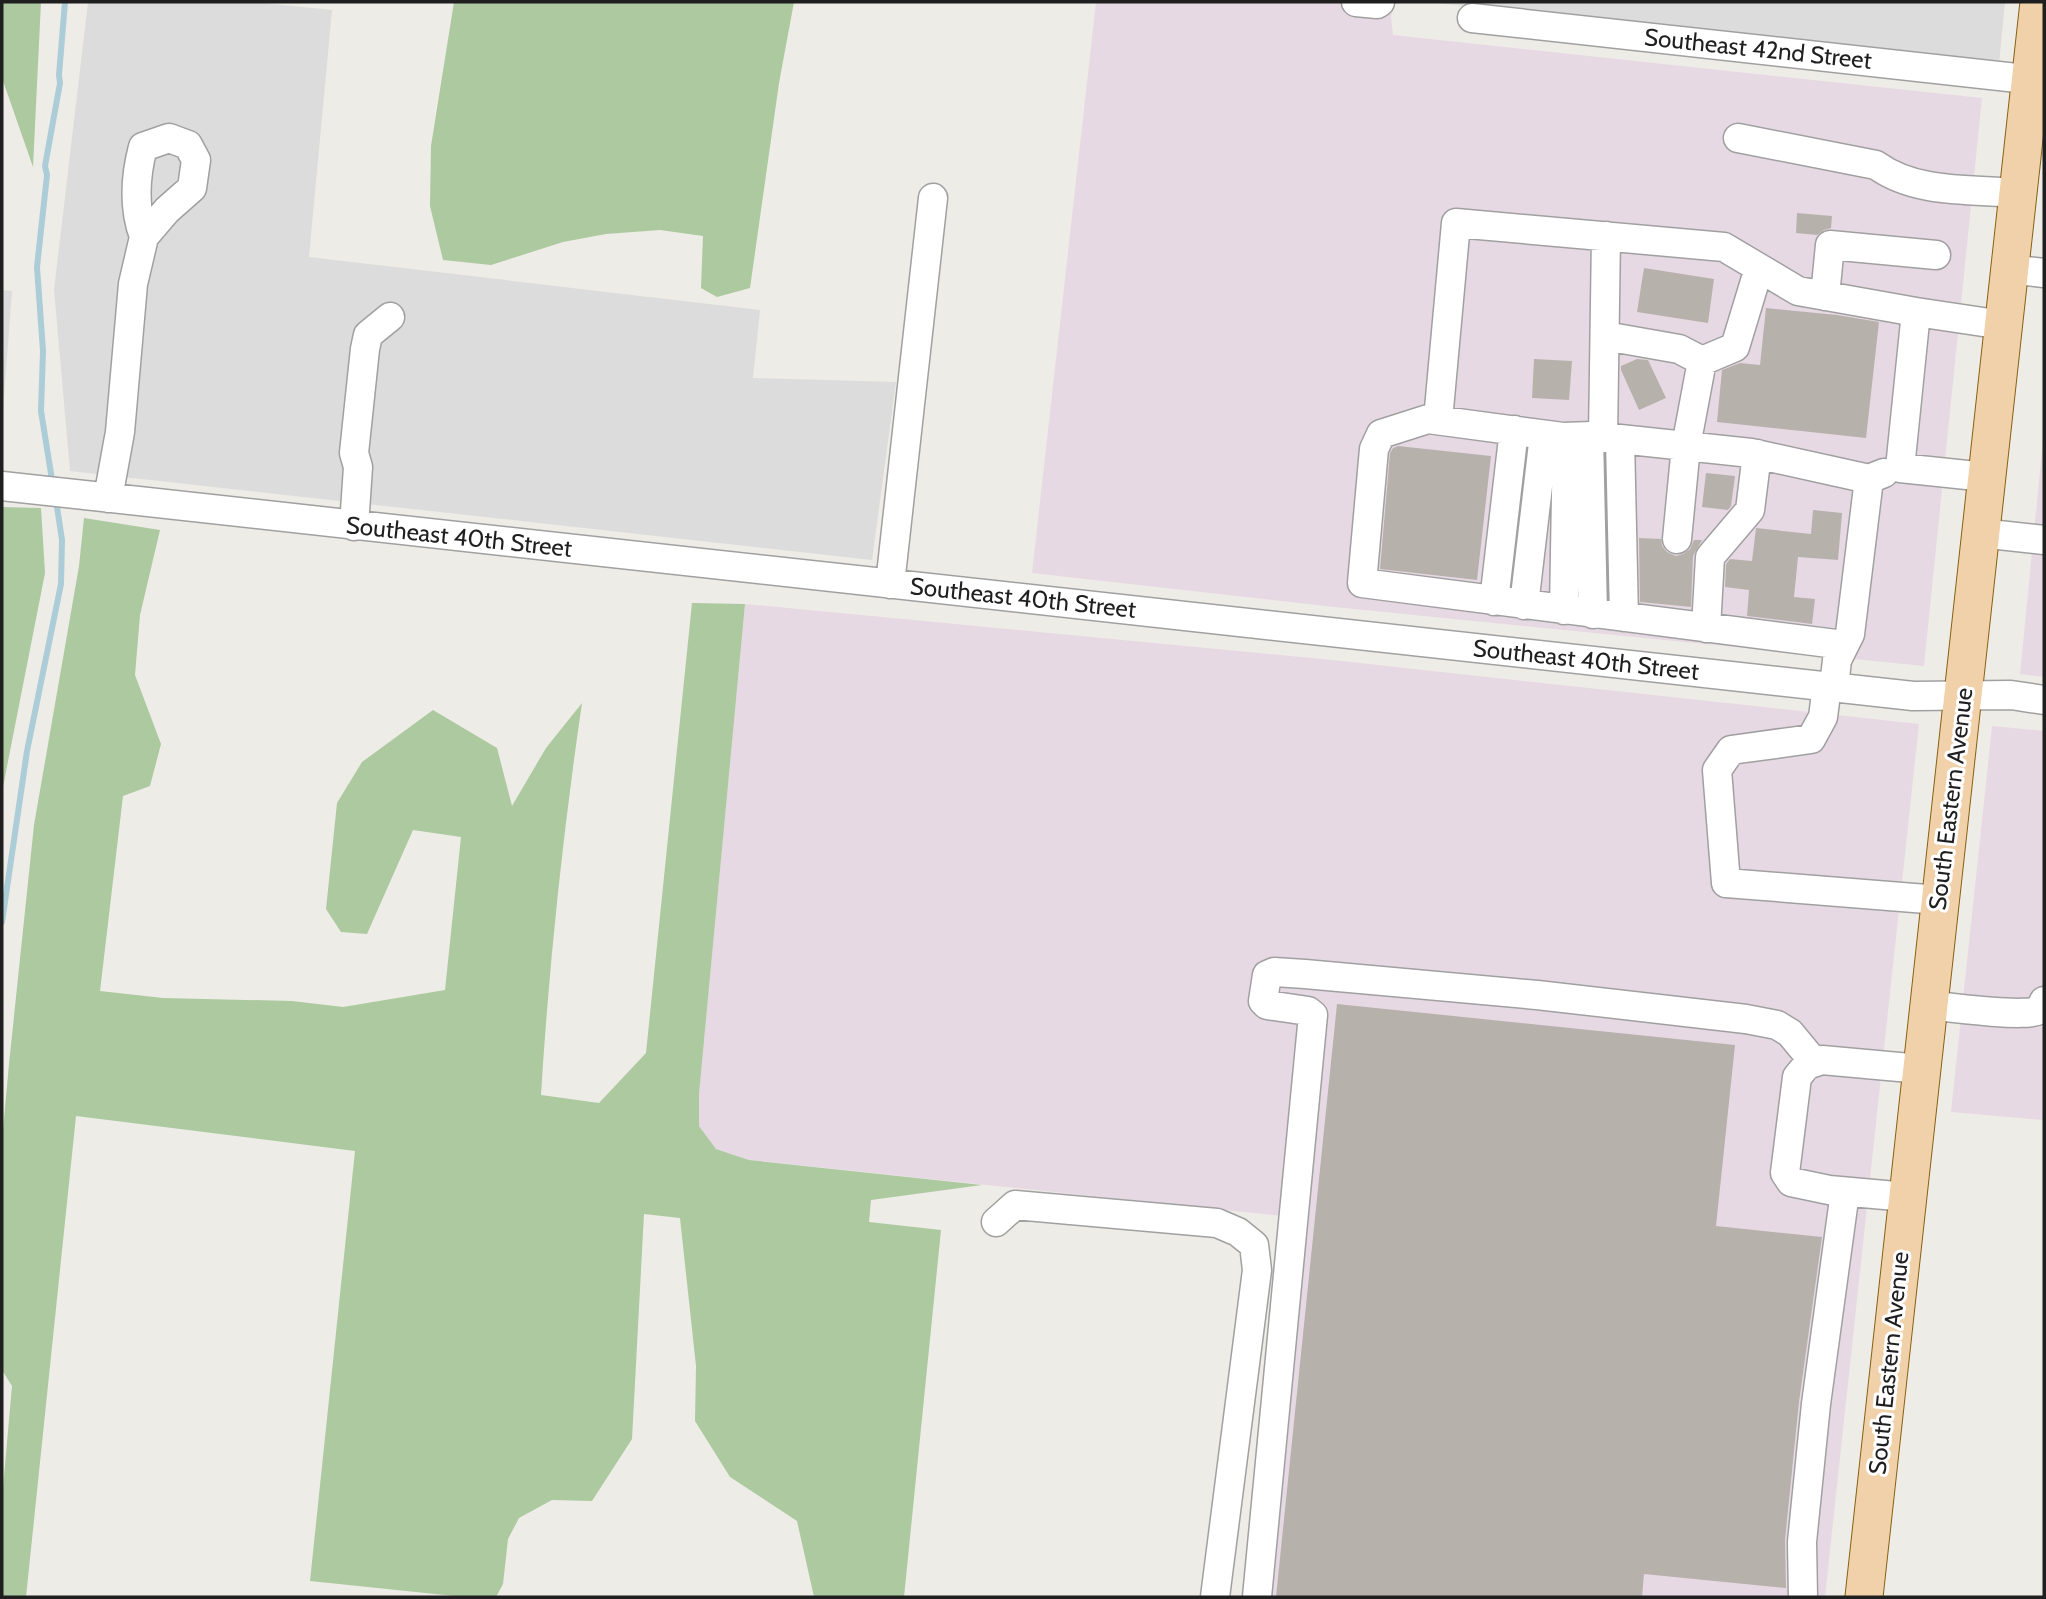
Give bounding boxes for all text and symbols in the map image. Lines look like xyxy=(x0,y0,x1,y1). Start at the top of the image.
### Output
street label: Southeast 42nd Street xyxy=(1643,22,1873,75)
street label: Southeast 40th Street xyxy=(345,510,573,563)
street label: Southeast 40th Street xyxy=(909,571,1137,624)
street label: Southeast 40th Street xyxy=(1472,633,1700,686)
street label: South Eastern Avenue xyxy=(1922,686,1979,912)
street label: South Eastern Avenue xyxy=(1862,1250,1915,1476)

